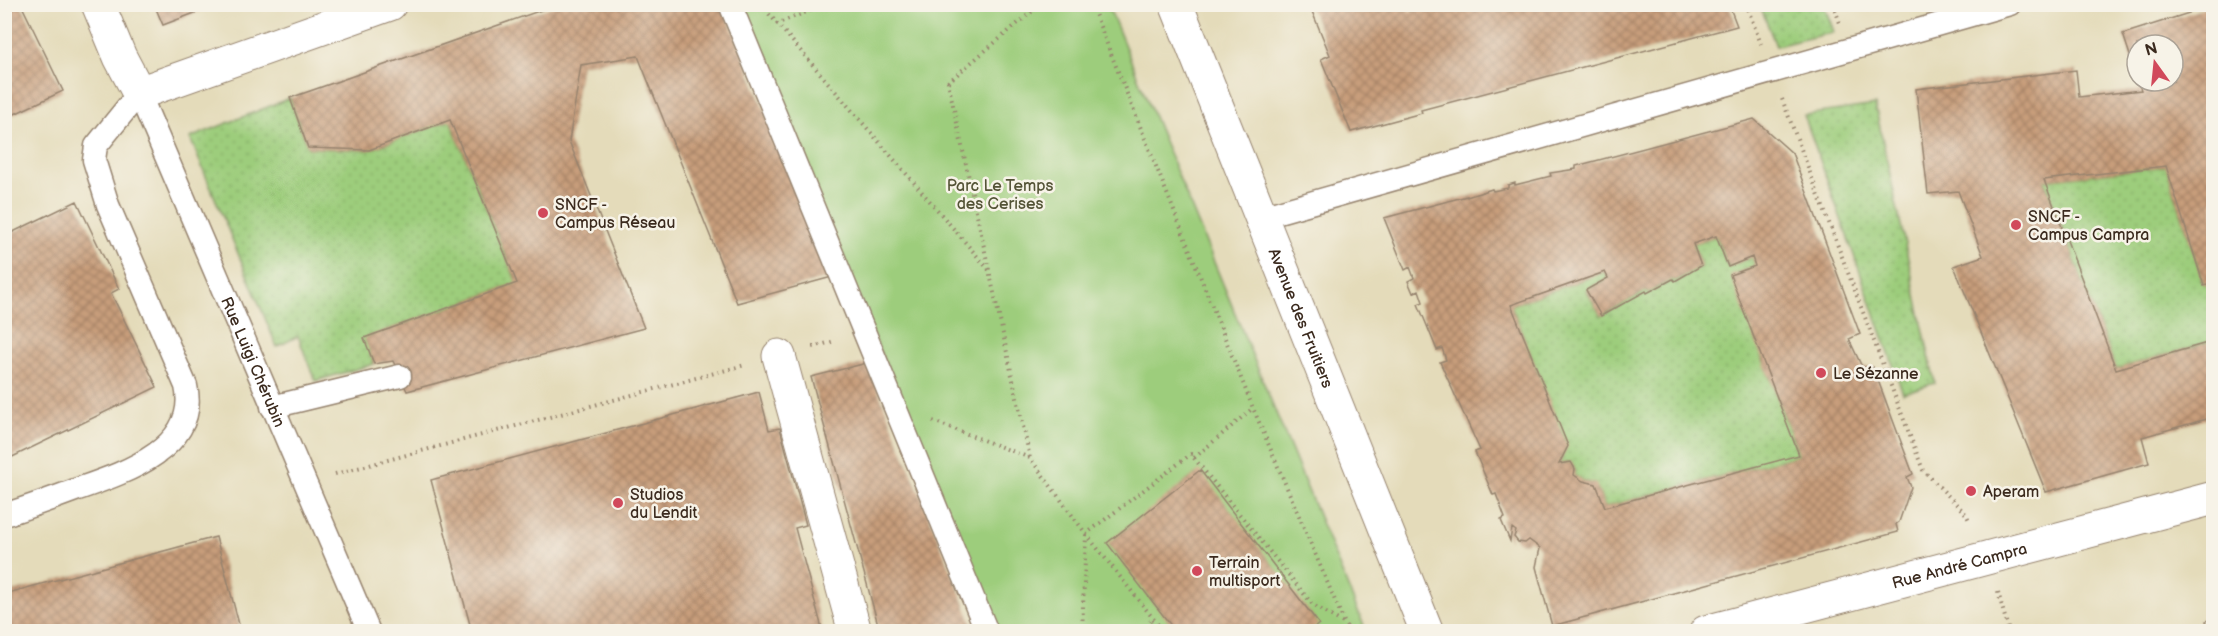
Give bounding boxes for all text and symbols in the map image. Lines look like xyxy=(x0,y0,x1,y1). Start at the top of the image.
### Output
north arrow xyxy=(2125,33,2185,93)
text: N xyxy=(2143,39,2160,61)
park label: Parc Le Temps des Cerises xyxy=(947,177,1053,214)
place label: SNCF - Campus Réseau xyxy=(555,196,675,233)
marker: SNCF - Campus Réseau xyxy=(536,206,550,220)
place label: SNCF - Campus Campra xyxy=(2028,208,2149,245)
marker: SNCF - Campus Campra xyxy=(2009,218,2023,232)
street label: Avenue des Fruitiers xyxy=(1264,246,1337,391)
street label: Rue Luigi Chérubin xyxy=(216,294,288,430)
place label: Le Sézanne xyxy=(1833,365,1919,384)
marker: Le Sézanne xyxy=(1814,366,1828,380)
place label: Aperam xyxy=(1983,483,2039,502)
marker: Aperam xyxy=(1964,484,1978,498)
place label: Studios du Lendit xyxy=(630,486,698,523)
marker: Studios du Lendit xyxy=(611,496,625,510)
street label: Rue André Campra xyxy=(1890,540,2029,594)
place label: Terrain multisport xyxy=(1209,554,1281,591)
marker: Terrain multisport xyxy=(1190,564,1204,578)

